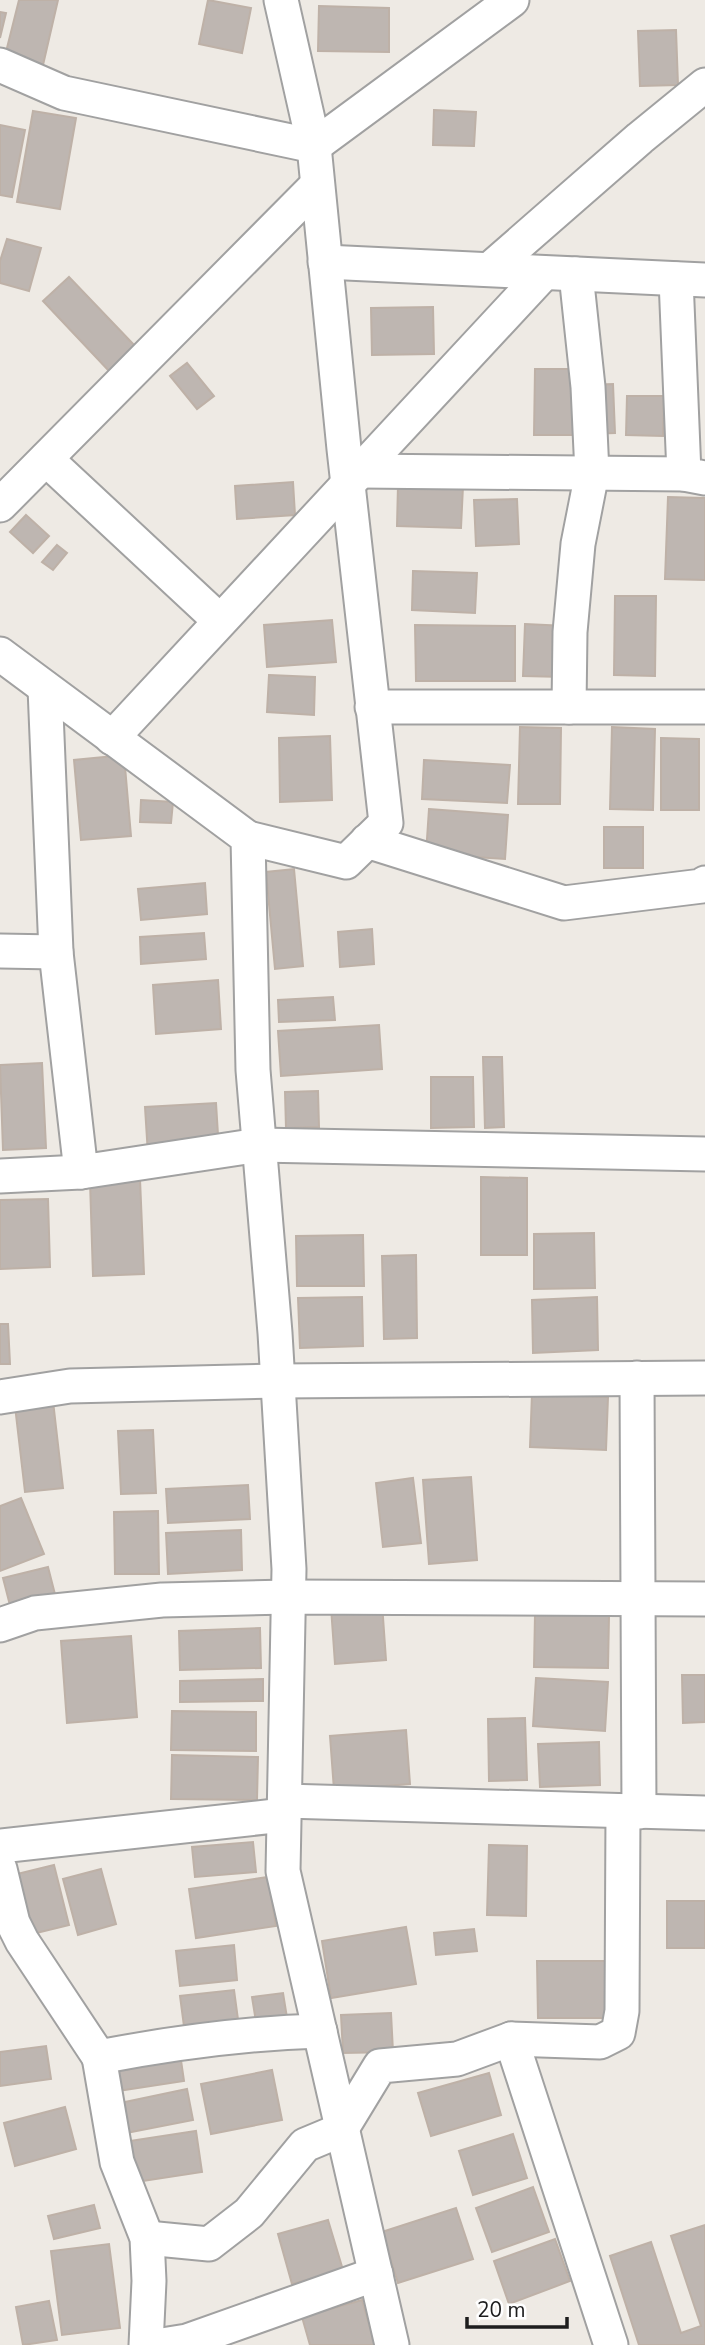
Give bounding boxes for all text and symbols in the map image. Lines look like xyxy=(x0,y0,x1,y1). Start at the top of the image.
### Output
scale bar xyxy=(467,2286,567,2330)
text: 20 m xyxy=(477,2296,526,2324)

